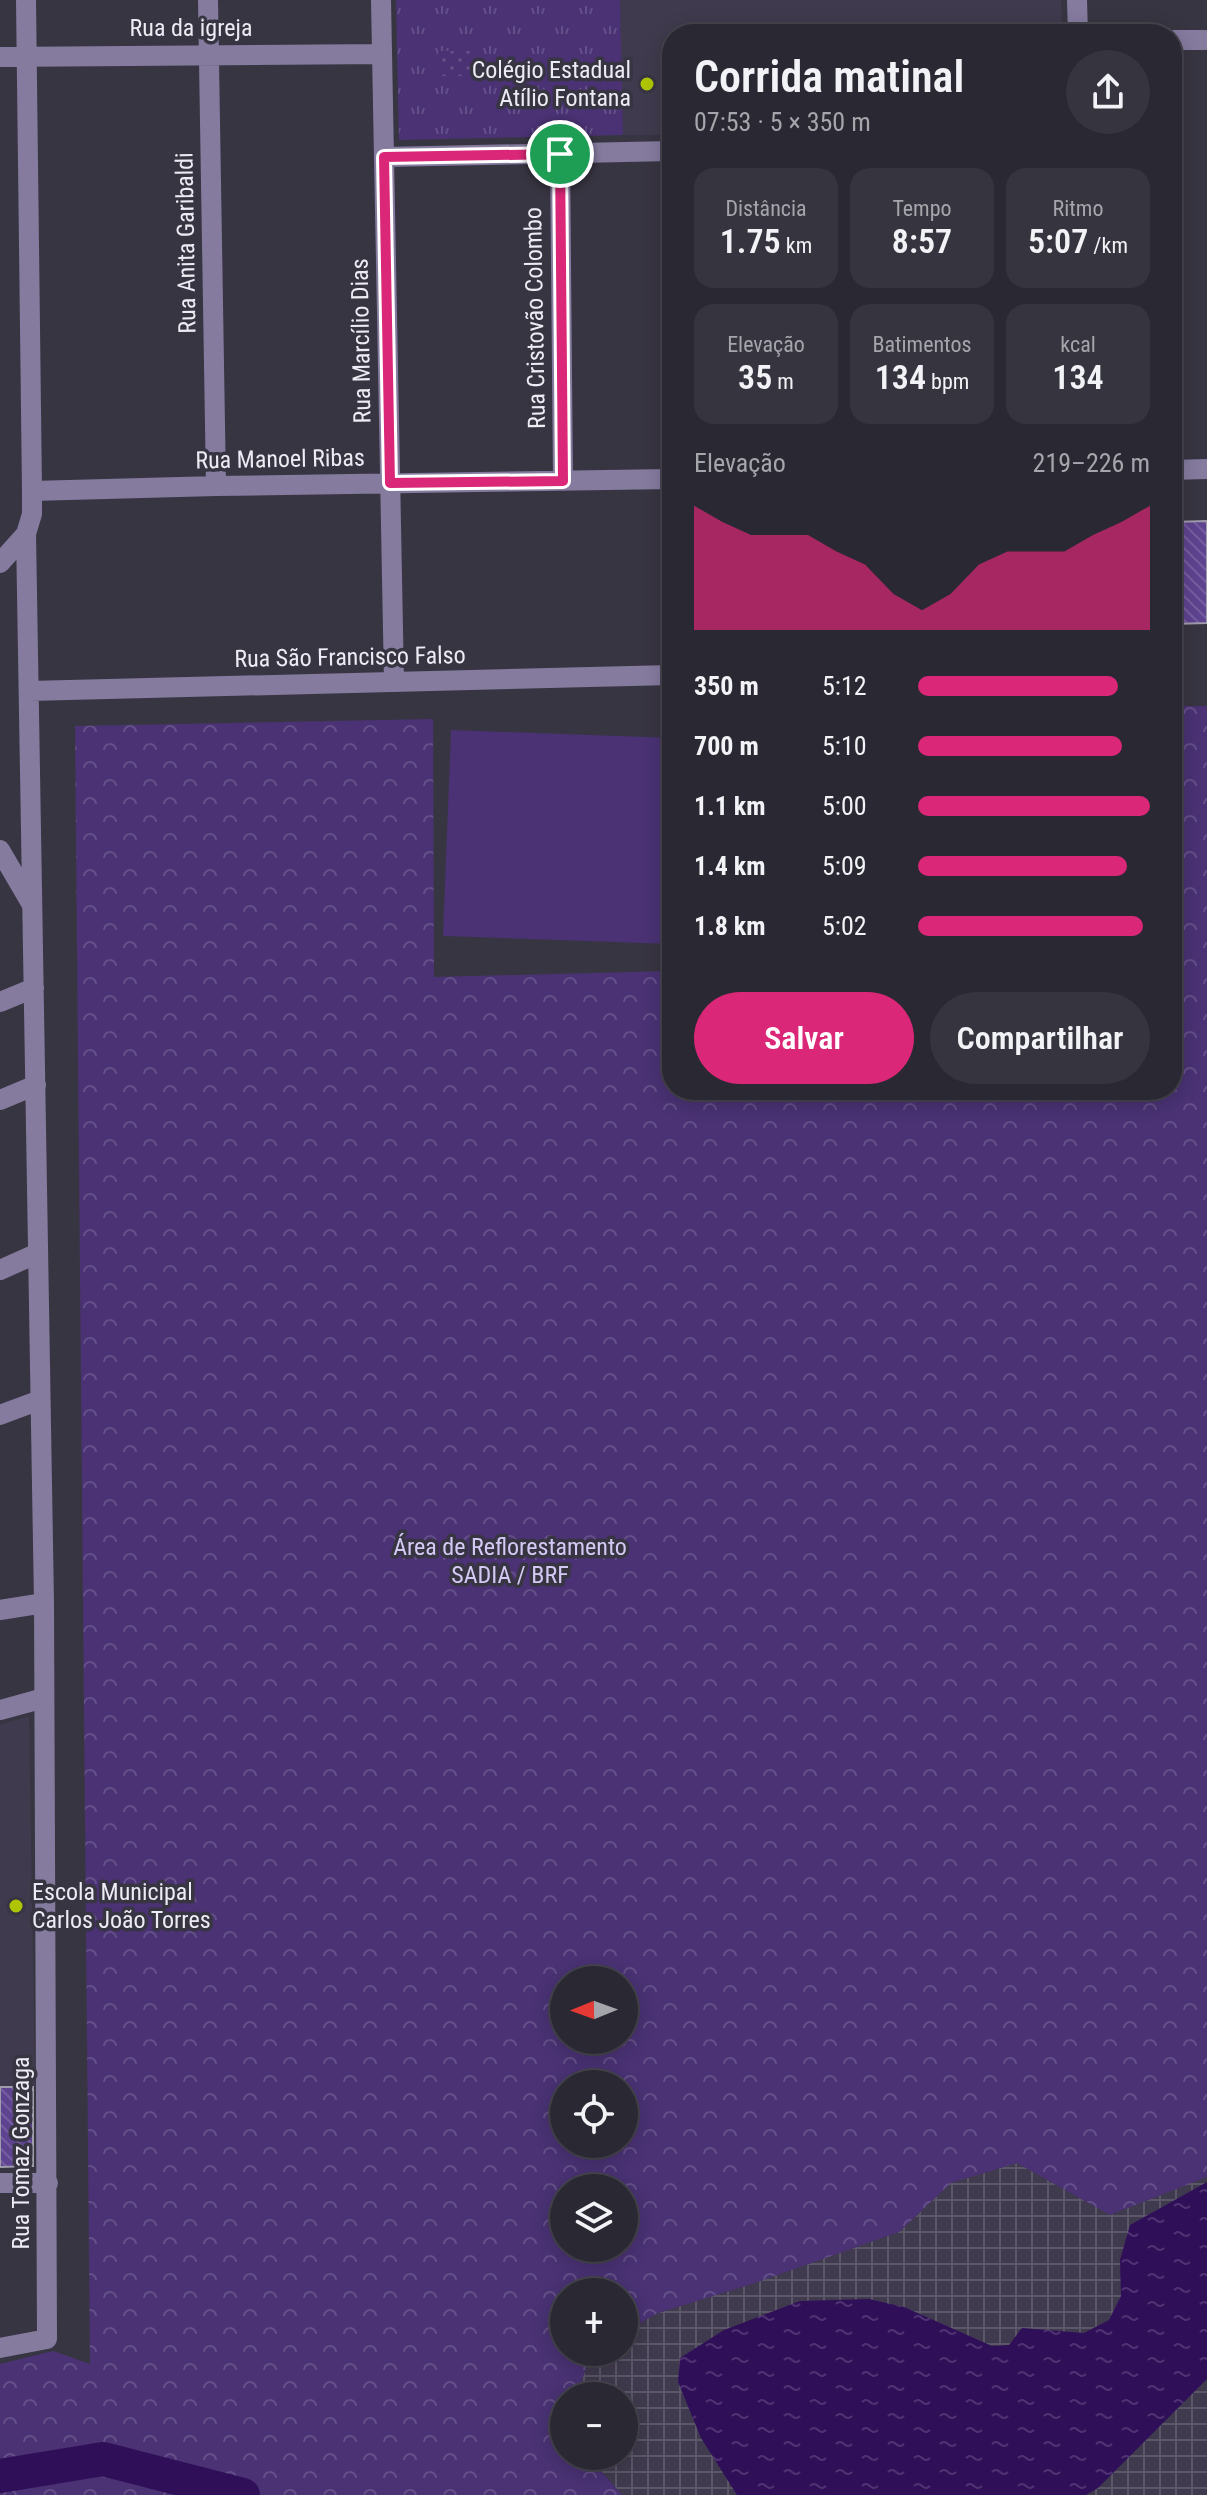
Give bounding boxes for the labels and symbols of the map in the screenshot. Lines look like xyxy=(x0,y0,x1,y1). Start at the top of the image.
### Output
street label: Rua da igreja xyxy=(130,14,252,42)
place label: Colégio Estadual Atílio Fontana xyxy=(472,56,631,112)
marker: Colégio Estadual Atílio Fontana xyxy=(638,75,656,93)
pin xyxy=(526,120,594,188)
street label: Rua Anita Garibaldi xyxy=(170,152,202,334)
street label: Rua Cristovão Colombo xyxy=(519,207,551,429)
street label: Rua Marcílio Dias xyxy=(346,258,376,424)
street label: Rua Manoel Ribas xyxy=(195,444,365,474)
street label: Rua São Francisco Falso xyxy=(234,641,466,673)
park label: Área de Reflorestamento SADIA / BRF xyxy=(393,1533,627,1589)
place label: Escola Municipal Carlos João Torres xyxy=(32,1878,211,1934)
marker: Escola Municipal Carlos João Torres xyxy=(7,1897,25,1915)
north arrow xyxy=(550,1966,638,2054)
street label: Rua Tomaz Gonzaga xyxy=(7,2056,35,2250)

